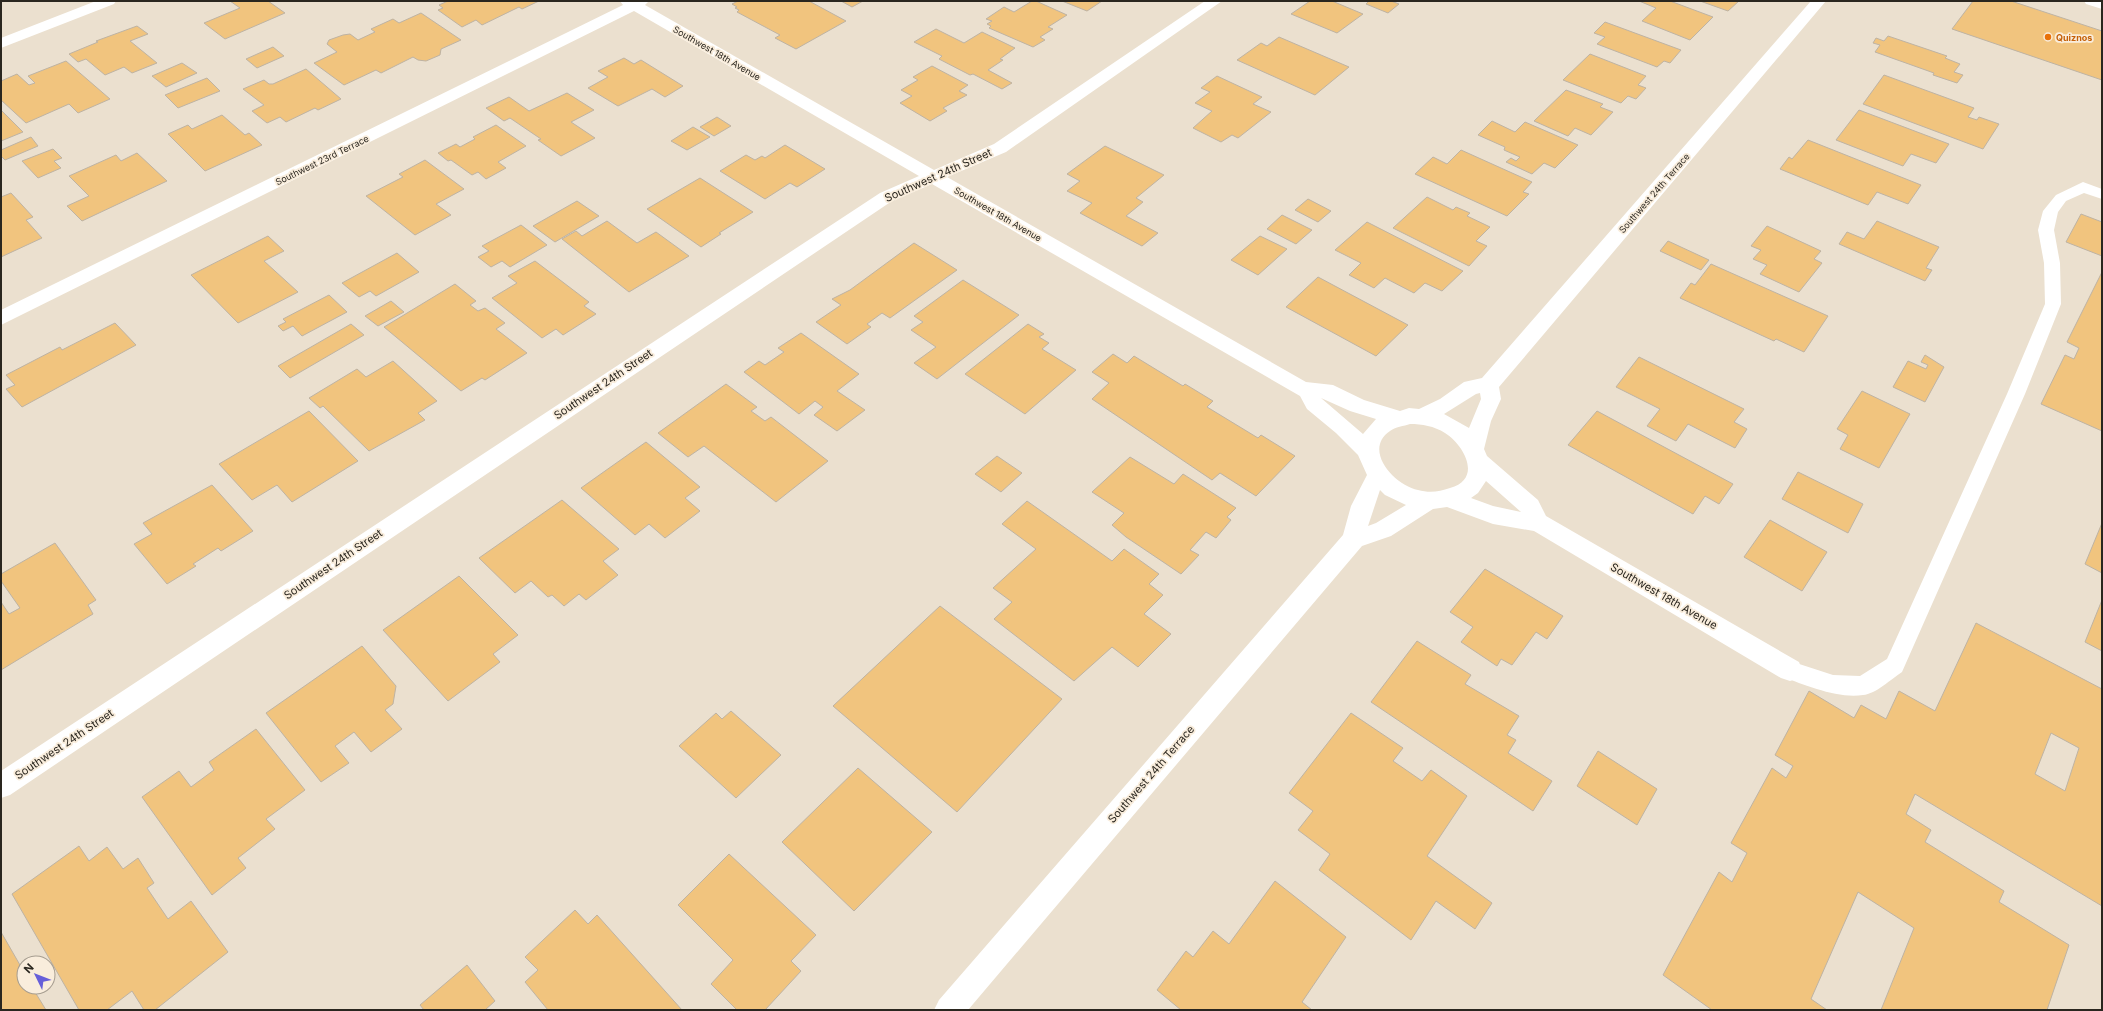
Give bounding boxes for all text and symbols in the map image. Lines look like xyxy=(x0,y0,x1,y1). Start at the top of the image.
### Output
street label: Southwest 18th Avenue xyxy=(671,23,763,83)
marker: Quiznos xyxy=(2043,32,2053,42)
place label: Quiznos xyxy=(2056,32,2092,43)
street label: Southwest 23rd Terrace xyxy=(274,133,370,187)
street label: Southwest 24th Street xyxy=(882,145,994,205)
street label: Southwest 24th Terrace xyxy=(1616,151,1692,235)
street label: Southwest 18th Avenue xyxy=(952,184,1044,244)
street label: Southwest 24th Street xyxy=(551,346,655,422)
street label: Southwest 24th Street xyxy=(281,526,385,602)
street label: Southwest 18th Avenue xyxy=(1608,560,1720,632)
street label: Southwest 24th Street xyxy=(12,706,116,782)
street label: Southwest 24th Terrace xyxy=(1105,722,1197,826)
north arrow xyxy=(16,955,56,995)
text: N xyxy=(21,960,37,976)

